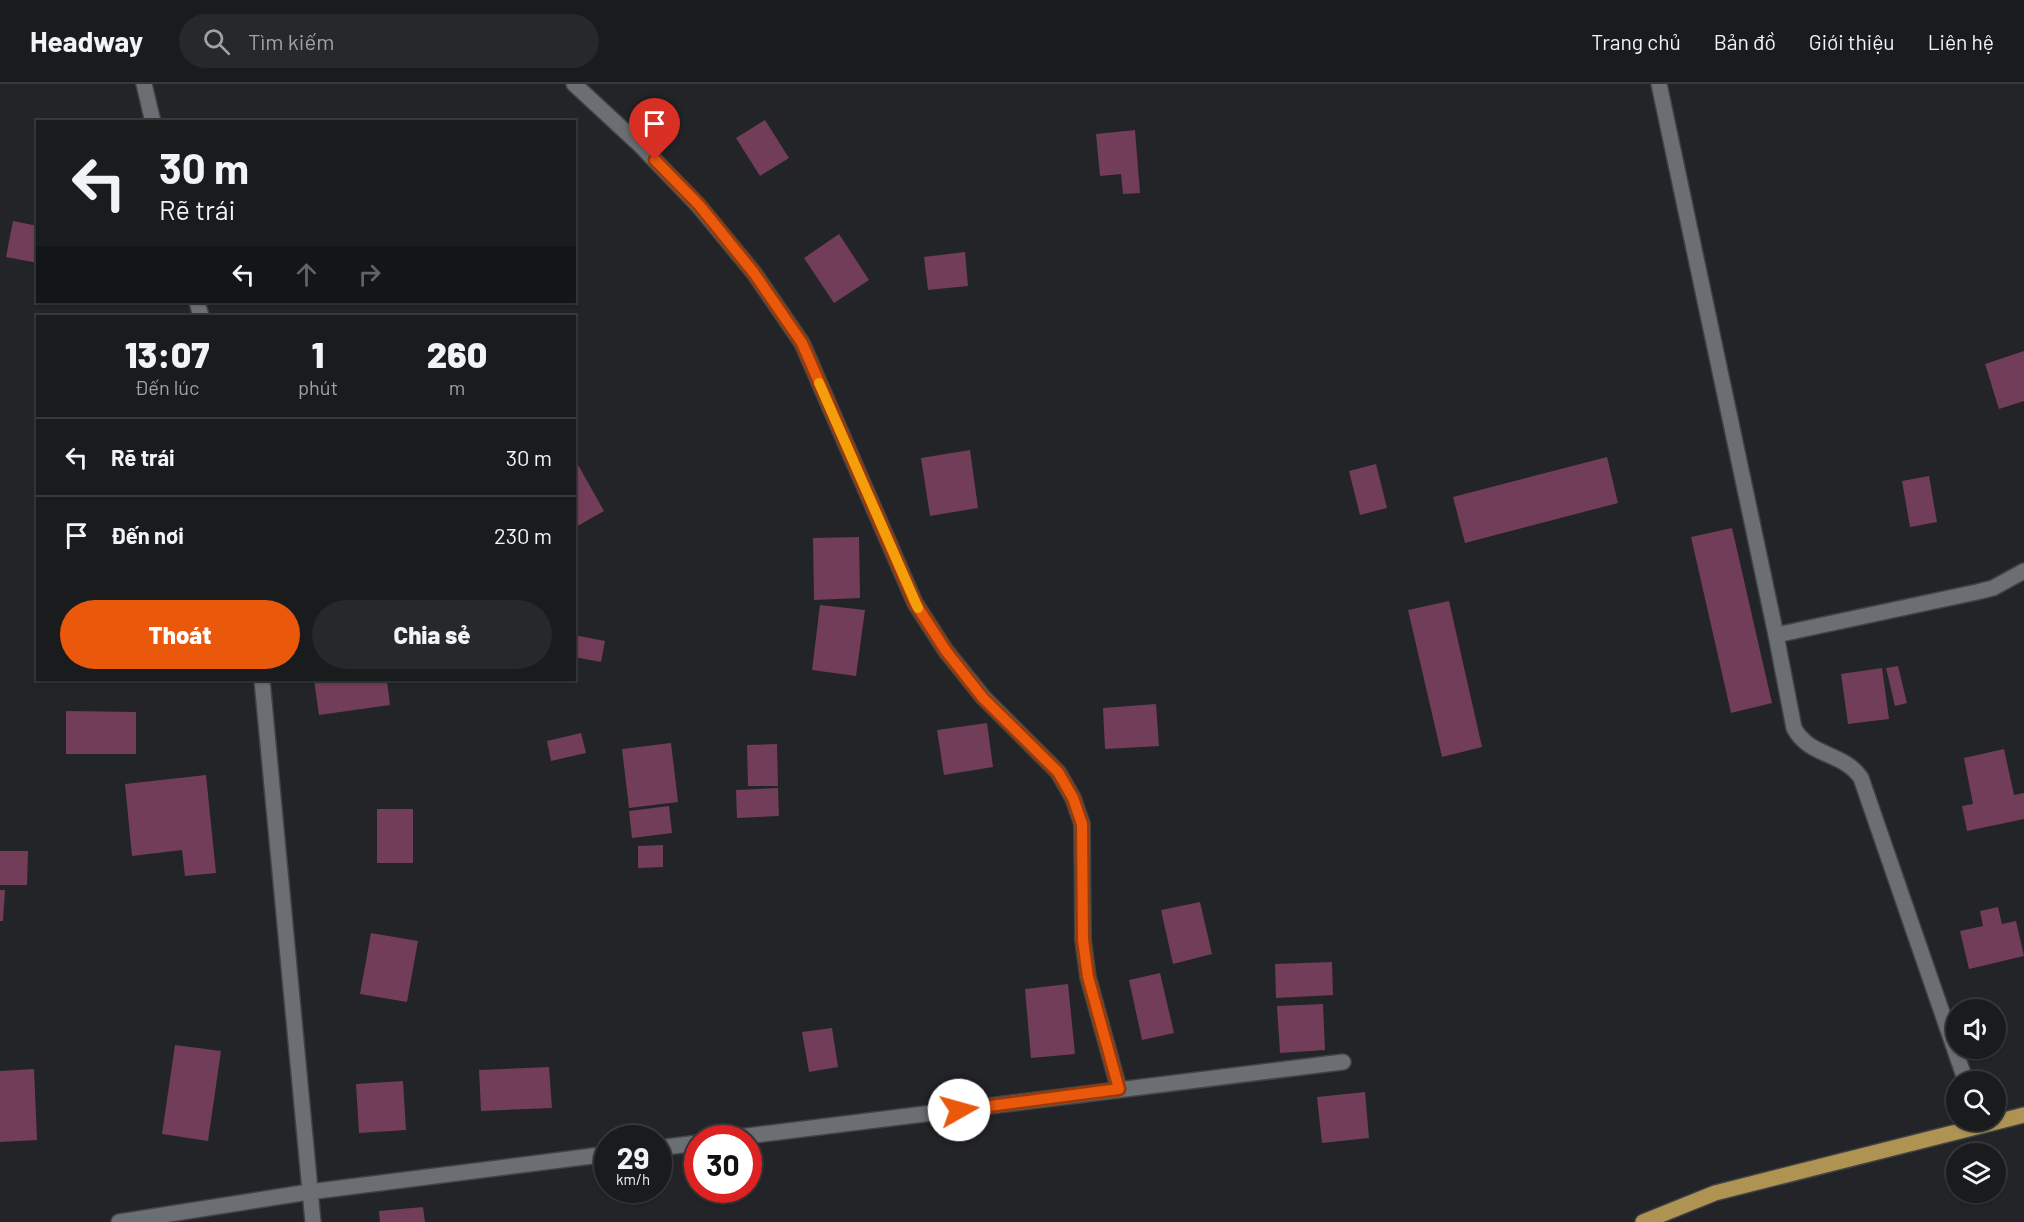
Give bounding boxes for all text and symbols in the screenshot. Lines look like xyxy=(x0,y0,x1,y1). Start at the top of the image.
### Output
search box xyxy=(179,14,599,68)
text: Headway xyxy=(30,24,143,58)
icon: search xyxy=(200,25,233,58)
text: Tìm kiếm xyxy=(248,28,334,54)
text: Trang chủ xyxy=(1591,29,1681,54)
text: Bản đồ xyxy=(1714,29,1776,54)
text: Giới thiệu xyxy=(1809,29,1895,54)
text: Liên hệ xyxy=(1928,29,1994,54)
pin xyxy=(629,98,680,160)
icon: arrive xyxy=(638,107,671,140)
text: 30 m xyxy=(159,142,249,192)
icon: left xyxy=(60,144,138,222)
text: Rẽ trái xyxy=(159,193,236,225)
icon: left xyxy=(227,258,260,291)
icon: ahead xyxy=(290,258,323,291)
icon: right xyxy=(353,258,386,291)
text: 13:07 xyxy=(125,332,209,375)
text: 1 xyxy=(312,332,324,375)
text: 260 xyxy=(427,332,487,375)
text: Đến lúc xyxy=(135,375,199,399)
text: phút xyxy=(298,375,338,399)
text: m xyxy=(449,375,465,399)
icon: left xyxy=(60,441,93,474)
text: Rẽ trái xyxy=(111,444,175,470)
text: 30 m xyxy=(506,444,552,470)
icon: arrive xyxy=(60,519,93,552)
text: Đến nơi xyxy=(111,522,184,548)
text: 230 m xyxy=(494,522,552,548)
button: Thoát xyxy=(60,600,300,669)
button: Chia sẻ xyxy=(312,600,552,669)
map controls xyxy=(1946,999,2006,1203)
button: sound xyxy=(1946,999,2006,1059)
button: search xyxy=(1946,1071,2006,1131)
position arrow xyxy=(927,1078,991,1142)
speed limit sign: 30 xyxy=(684,1125,762,1203)
text: 29 xyxy=(617,1139,649,1175)
button: layers xyxy=(1946,1143,2006,1203)
text: km/h xyxy=(616,1170,650,1188)

